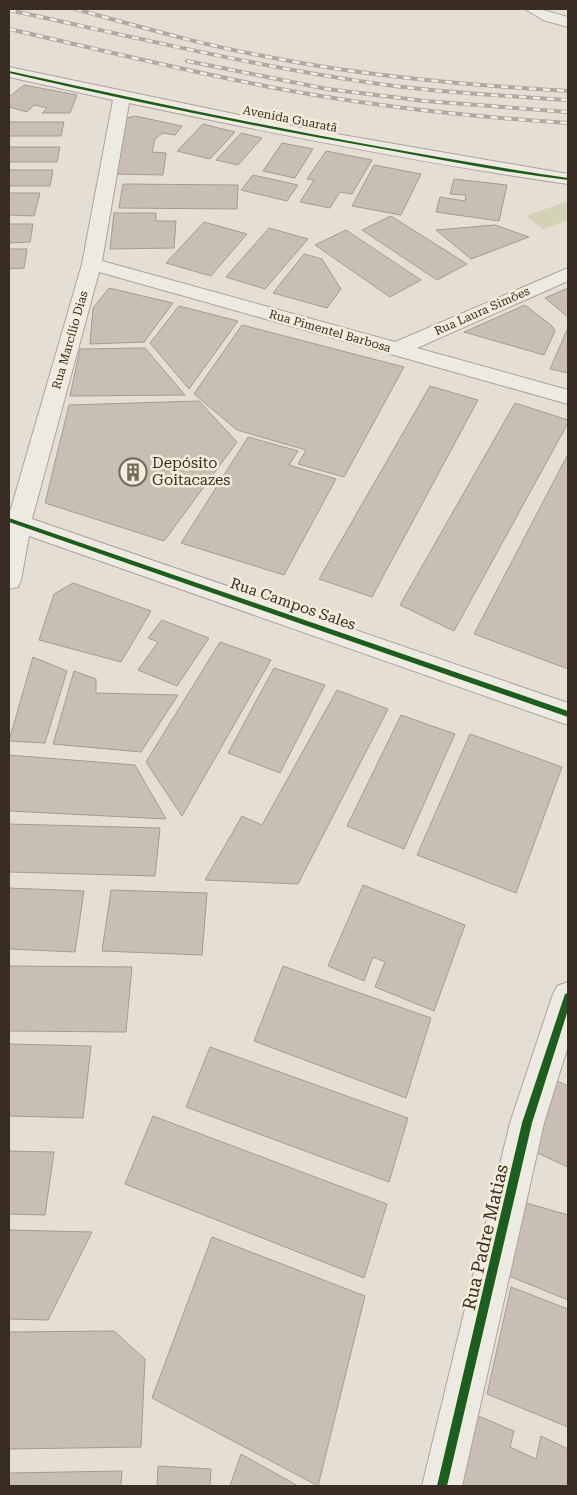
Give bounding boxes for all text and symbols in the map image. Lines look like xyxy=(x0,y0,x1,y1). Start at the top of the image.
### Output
street label: Avenida Guaratã xyxy=(242,103,339,135)
street label: Rua Laura Simões xyxy=(432,284,532,338)
street label: Rua Marcílio Dias xyxy=(49,289,91,391)
street label: Rua Pimentel Barbosa xyxy=(267,307,393,355)
place label: Depósito Goitacazes xyxy=(152,454,230,489)
building icon: Depósito Goitacazes xyxy=(118,457,148,487)
street label: Rua Campos Sales xyxy=(228,574,358,634)
street label: Rua Padre Matias xyxy=(458,1162,512,1312)

